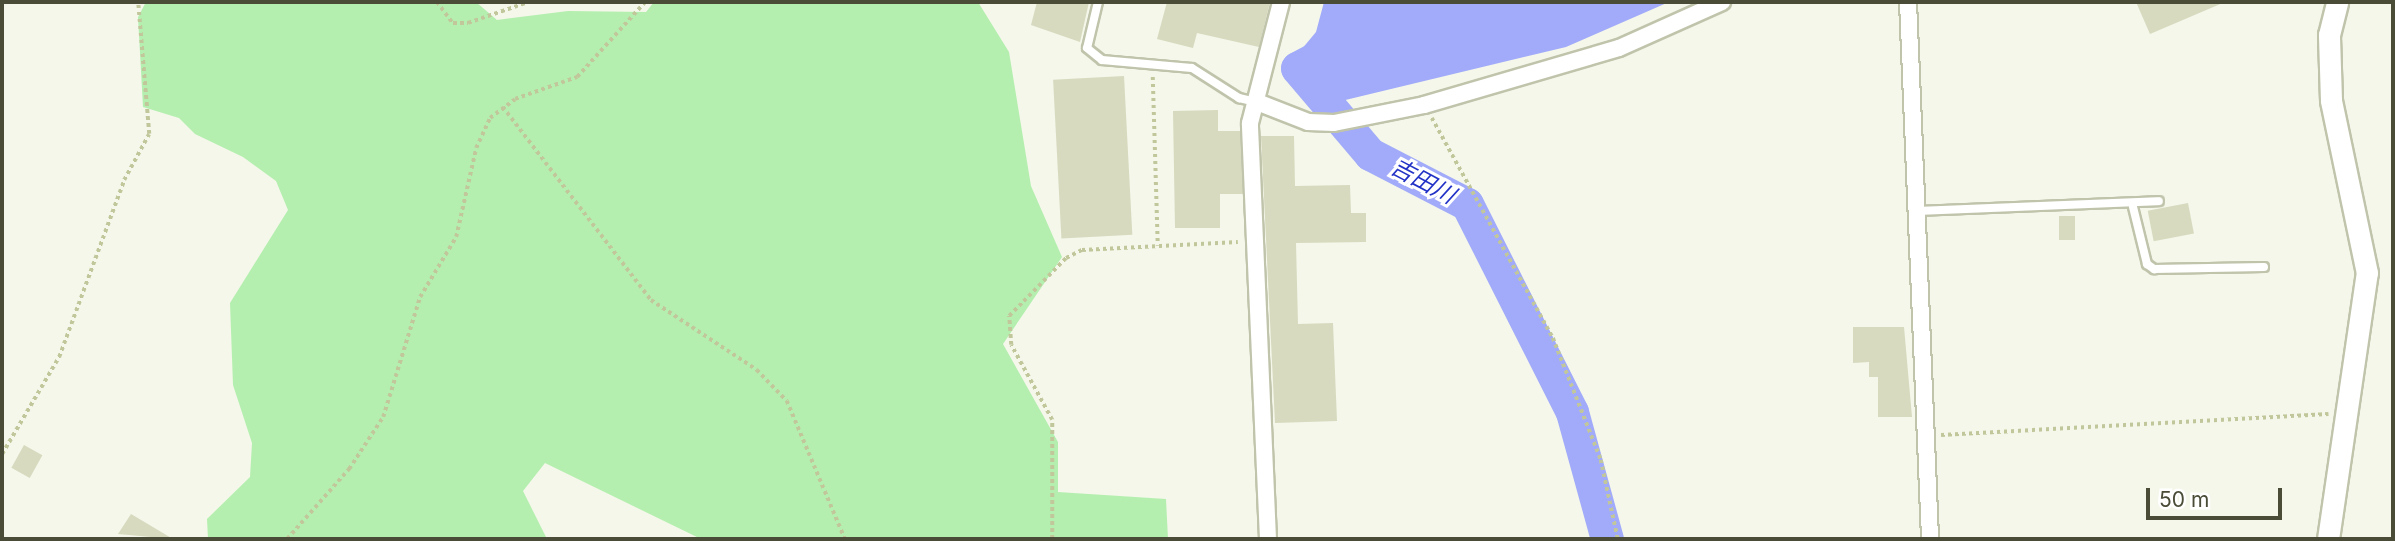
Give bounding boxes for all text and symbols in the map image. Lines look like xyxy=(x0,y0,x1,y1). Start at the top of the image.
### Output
water label: 吉田川 xyxy=(1386,153,1460,209)
scale bar xyxy=(2150,475,2286,518)
text: 50 m xyxy=(2159,487,2209,512)

